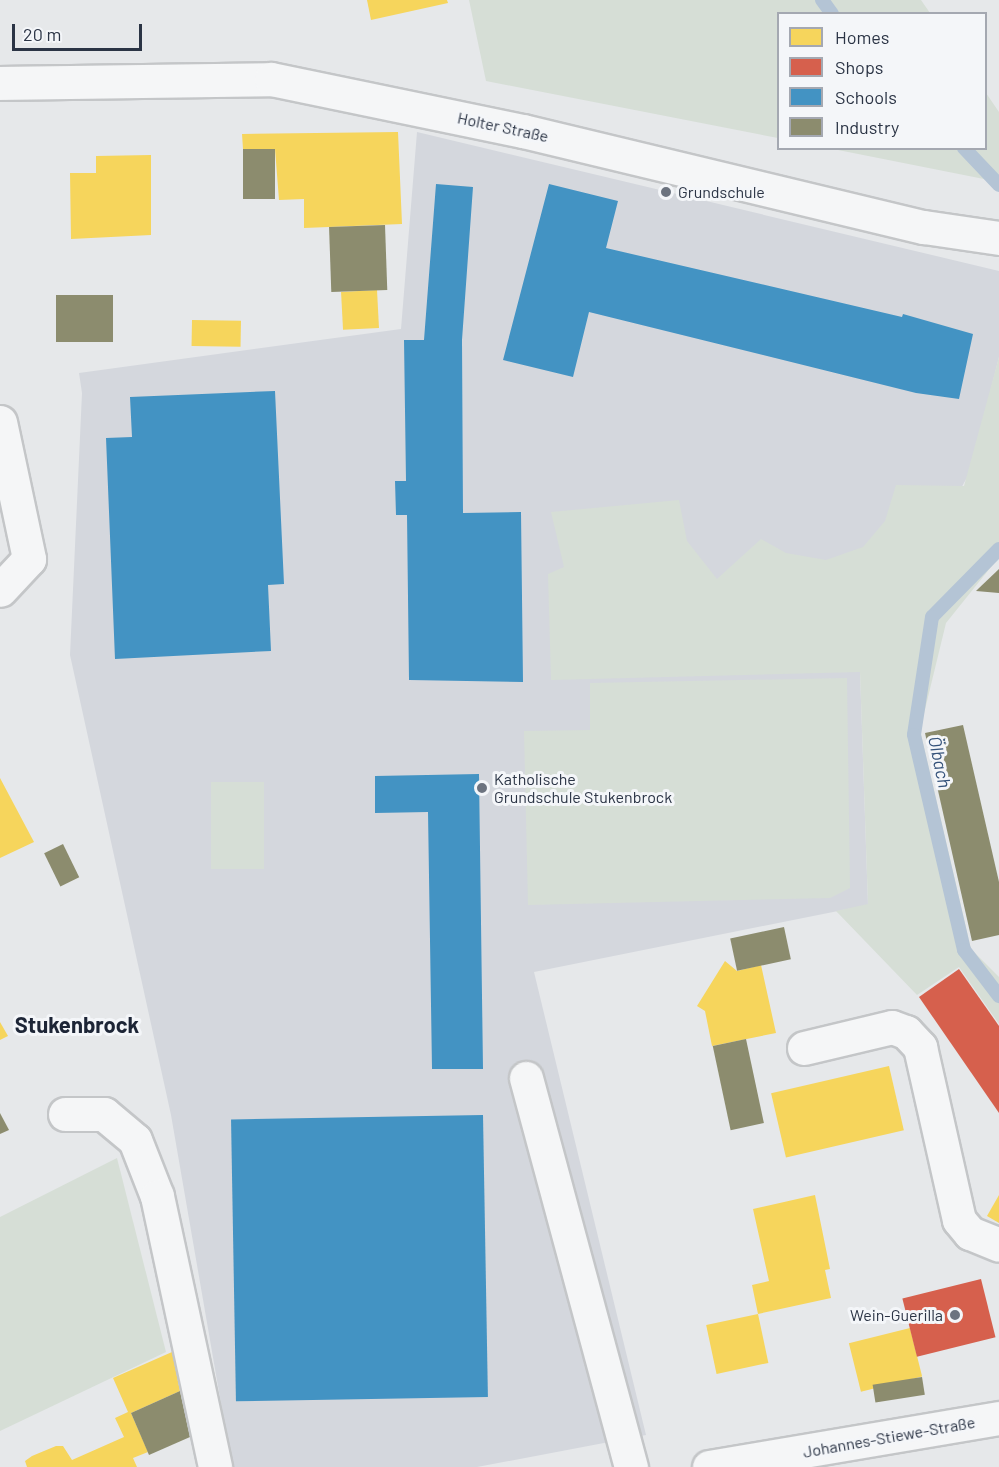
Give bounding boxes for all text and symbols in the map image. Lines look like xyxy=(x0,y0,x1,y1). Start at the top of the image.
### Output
scale bar xyxy=(15,12,146,50)
legend xyxy=(777,12,987,150)
text: 20 m xyxy=(23,23,61,45)
text: Homes xyxy=(835,26,889,48)
text: Shops xyxy=(835,56,884,78)
text: Schools xyxy=(835,86,897,108)
street label: Holter Straße xyxy=(456,108,550,146)
text: Industry xyxy=(835,116,899,138)
place label: Grundschule xyxy=(678,182,765,202)
marker: Grundschule xyxy=(659,185,673,199)
water label: Ölbach xyxy=(924,734,956,790)
place label: Katholische Grundschule Stukenbrock xyxy=(494,769,672,807)
marker: Katholische Grundschule Stukenbrock xyxy=(475,781,489,795)
district label: Stukenbrock xyxy=(15,1012,139,1038)
place label: Wein-Guerilla xyxy=(850,1305,943,1325)
marker: Wein-Guerilla xyxy=(948,1308,962,1322)
street label: Johannes-Stiewe-Straße xyxy=(801,1412,977,1462)

